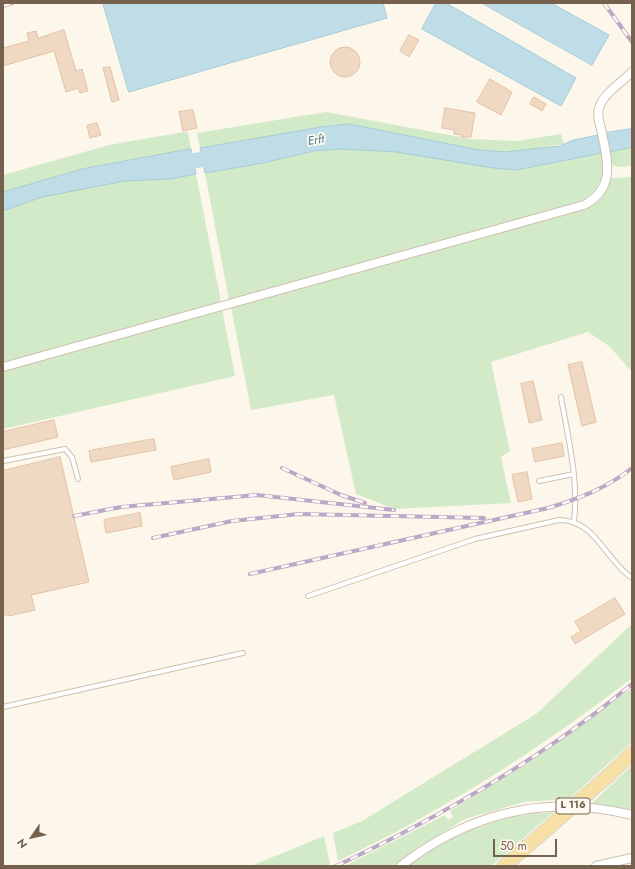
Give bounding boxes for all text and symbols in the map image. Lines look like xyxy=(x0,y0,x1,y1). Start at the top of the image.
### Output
water label: Erft xyxy=(307,133,325,149)
road number: L 116 xyxy=(556,798,590,814)
north arrow xyxy=(12,817,52,857)
scale bar xyxy=(495,831,559,857)
text: N xyxy=(13,836,31,852)
text: 50 m xyxy=(500,837,527,855)

